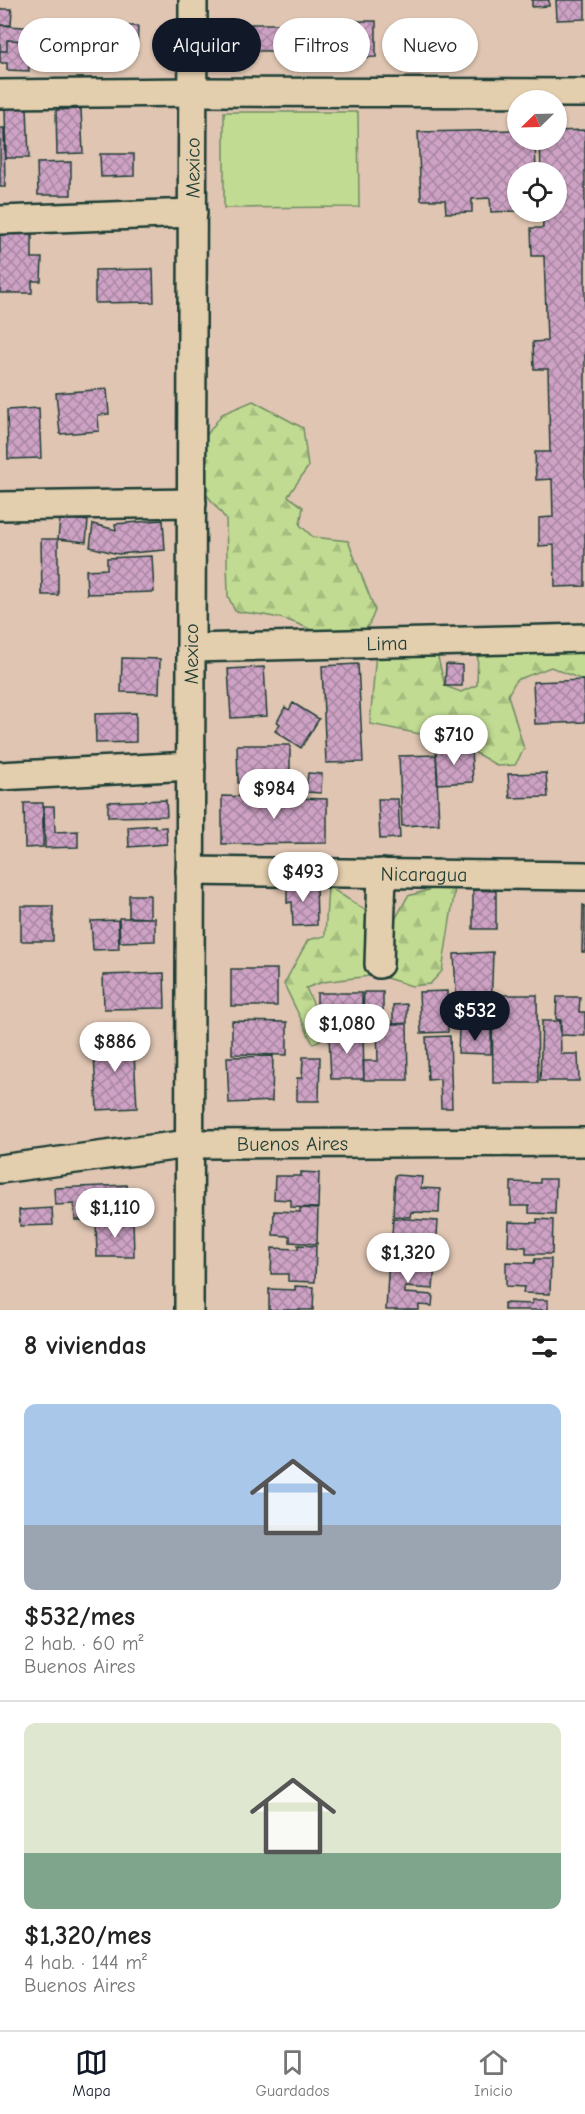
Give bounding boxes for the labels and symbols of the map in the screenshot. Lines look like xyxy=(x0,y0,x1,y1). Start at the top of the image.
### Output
north arrow xyxy=(507,90,567,150)
street label: Mexico xyxy=(181,137,204,199)
street label: Mexico xyxy=(179,623,203,685)
street label: Lima xyxy=(366,631,408,655)
pin: $710 xyxy=(418,715,490,766)
pin: $984 xyxy=(238,769,310,820)
pin: $493 xyxy=(267,852,339,903)
street label: Nicaragua xyxy=(380,862,467,886)
pin: $532 xyxy=(439,991,511,1042)
pin: $1,080 xyxy=(298,1004,396,1055)
pin: $886 xyxy=(79,1022,151,1073)
street label: Buenos Aires xyxy=(237,1132,348,1155)
pin: $1,110 xyxy=(66,1188,164,1239)
pin: $1,320 xyxy=(359,1233,457,1284)

